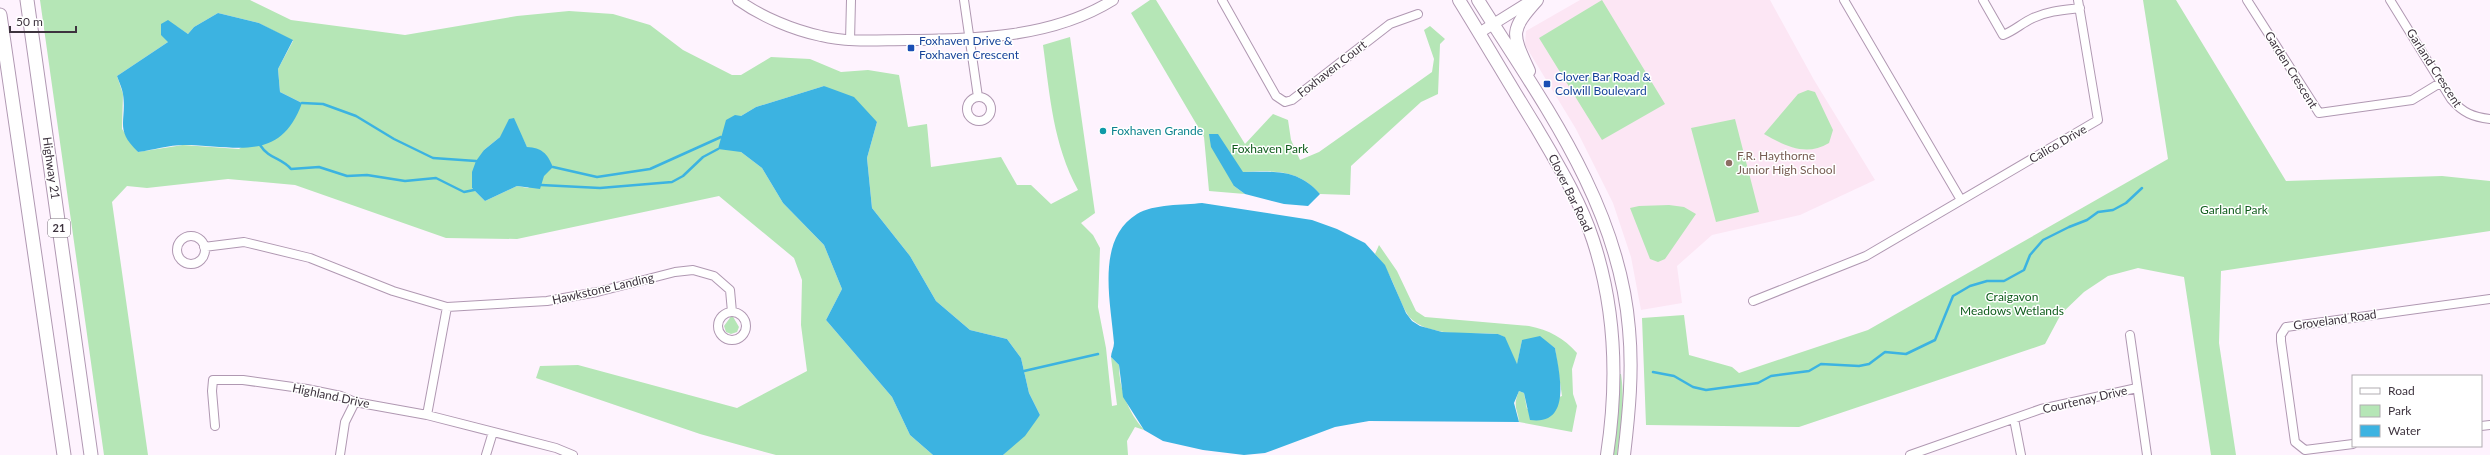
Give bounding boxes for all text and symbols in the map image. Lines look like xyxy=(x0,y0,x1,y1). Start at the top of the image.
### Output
scale bar xyxy=(10,8,76,34)
text: 50 m xyxy=(16,14,43,29)
street label: Garland Crescent xyxy=(2403,26,2466,110)
street label: Garden Crescent xyxy=(2262,28,2322,112)
place label: Foxhaven Drive & Foxhaven Crescent xyxy=(919,33,1020,62)
street label: Foxhaven Court xyxy=(1294,37,1370,100)
marker: Foxhaven Drive & Foxhaven Crescent xyxy=(906,43,916,53)
place label: Clover Bar Road & Colwill Boulevard xyxy=(1555,69,1652,98)
marker: Clover Bar Road & Colwill Boulevard xyxy=(1542,79,1552,89)
street label: Calico Drive xyxy=(2026,121,2089,166)
place label: Foxhaven Grande xyxy=(1111,123,1203,138)
marker: Foxhaven Grande xyxy=(1098,126,1108,136)
street label: Highway 21 xyxy=(40,136,63,200)
park label: Foxhaven Park xyxy=(1232,141,1309,156)
place label: F.R. Haythorne Junior High School xyxy=(1737,148,1835,177)
street label: Clover Bar Road xyxy=(1545,152,1596,234)
marker: F.R. Haythorne Junior High School xyxy=(1724,158,1734,168)
park label: Garland Park xyxy=(2200,202,2269,217)
road number: 21 xyxy=(48,219,70,237)
street label: Hawkstone Landing xyxy=(550,269,655,308)
park label: Craigavon Meadows Wetlands xyxy=(1960,289,2064,318)
street label: Groveland Road xyxy=(2292,306,2377,333)
legend xyxy=(2352,375,2482,447)
street label: Highland Drive xyxy=(291,380,371,411)
street label: Courtenay Drive xyxy=(2041,382,2129,417)
text: Road xyxy=(2388,383,2415,398)
text: Park xyxy=(2388,403,2412,418)
text: Water xyxy=(2388,423,2421,438)

